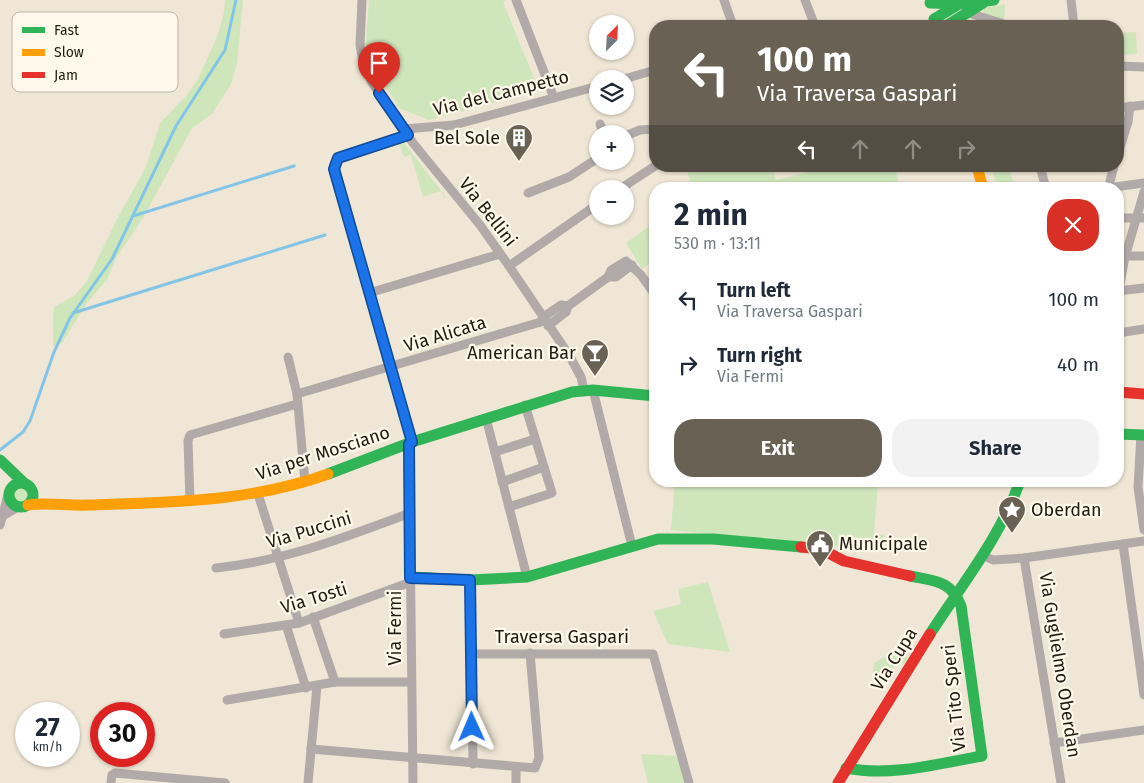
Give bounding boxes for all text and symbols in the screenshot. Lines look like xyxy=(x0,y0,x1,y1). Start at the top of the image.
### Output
legend xyxy=(12,12,178,92)
north arrow xyxy=(589,15,634,60)
map controls xyxy=(589,15,634,225)
text: Fast xyxy=(54,22,80,39)
text: 100 m xyxy=(757,38,852,80)
icon: left xyxy=(674,40,739,105)
pin xyxy=(358,42,400,93)
text: Slow xyxy=(54,44,84,61)
icon: arrive xyxy=(365,49,393,77)
street label: Via del Campetto xyxy=(431,65,571,121)
text: Jam xyxy=(54,67,78,84)
button: layers xyxy=(589,70,634,115)
text: Via Traversa Gaspari xyxy=(757,80,957,107)
building icon: Bel Sole xyxy=(504,123,534,162)
button: + xyxy=(589,125,634,170)
place label: Bel Sole xyxy=(434,127,500,149)
icon: left xyxy=(793,135,821,163)
icon: ahead xyxy=(846,135,874,163)
icon: ahead xyxy=(899,135,927,163)
icon: right xyxy=(952,135,980,163)
street label: Via Bellini xyxy=(454,173,522,251)
button: − xyxy=(589,180,634,225)
text: 2 min xyxy=(674,197,748,233)
button: close xyxy=(1047,199,1099,251)
text: 530 m · 13:11 xyxy=(674,234,761,253)
text: Turn left xyxy=(717,279,791,302)
icon: left xyxy=(674,286,702,314)
text: 100 m xyxy=(1048,288,1099,311)
text: Via Traversa Gaspari xyxy=(717,302,863,321)
street label: Via Alicata xyxy=(401,311,489,357)
bar icon: American Bar xyxy=(580,338,610,377)
place label: American Bar xyxy=(467,342,576,364)
text: Turn right xyxy=(717,344,802,367)
icon: right xyxy=(674,351,702,379)
text: 40 m xyxy=(1057,353,1099,376)
text: Via Fermi xyxy=(717,367,784,386)
button: Exit xyxy=(674,419,882,477)
button: Share xyxy=(892,419,1099,477)
street label: Via per Mosciano xyxy=(253,421,393,485)
place icon: Oberdan xyxy=(997,495,1027,534)
place label: Oberdan xyxy=(1031,499,1101,521)
street label: Via Puccini xyxy=(264,507,354,553)
public building icon: Municipale xyxy=(805,529,835,568)
place label: Municipale xyxy=(839,533,928,555)
street label: Via Guglielmo Oberdan xyxy=(1034,571,1086,759)
street label: Via Tosti xyxy=(278,577,350,619)
street label: Via Fermi xyxy=(384,590,406,666)
street label: Via Cupa xyxy=(866,623,922,695)
street label: Traversa Gaspari xyxy=(495,626,629,648)
street label: Via Tito Speri xyxy=(937,643,971,753)
position arrow xyxy=(445,700,497,752)
speed limit sign: 30 xyxy=(90,702,155,767)
text: 27 xyxy=(35,713,60,743)
text: km/h xyxy=(33,740,62,754)

